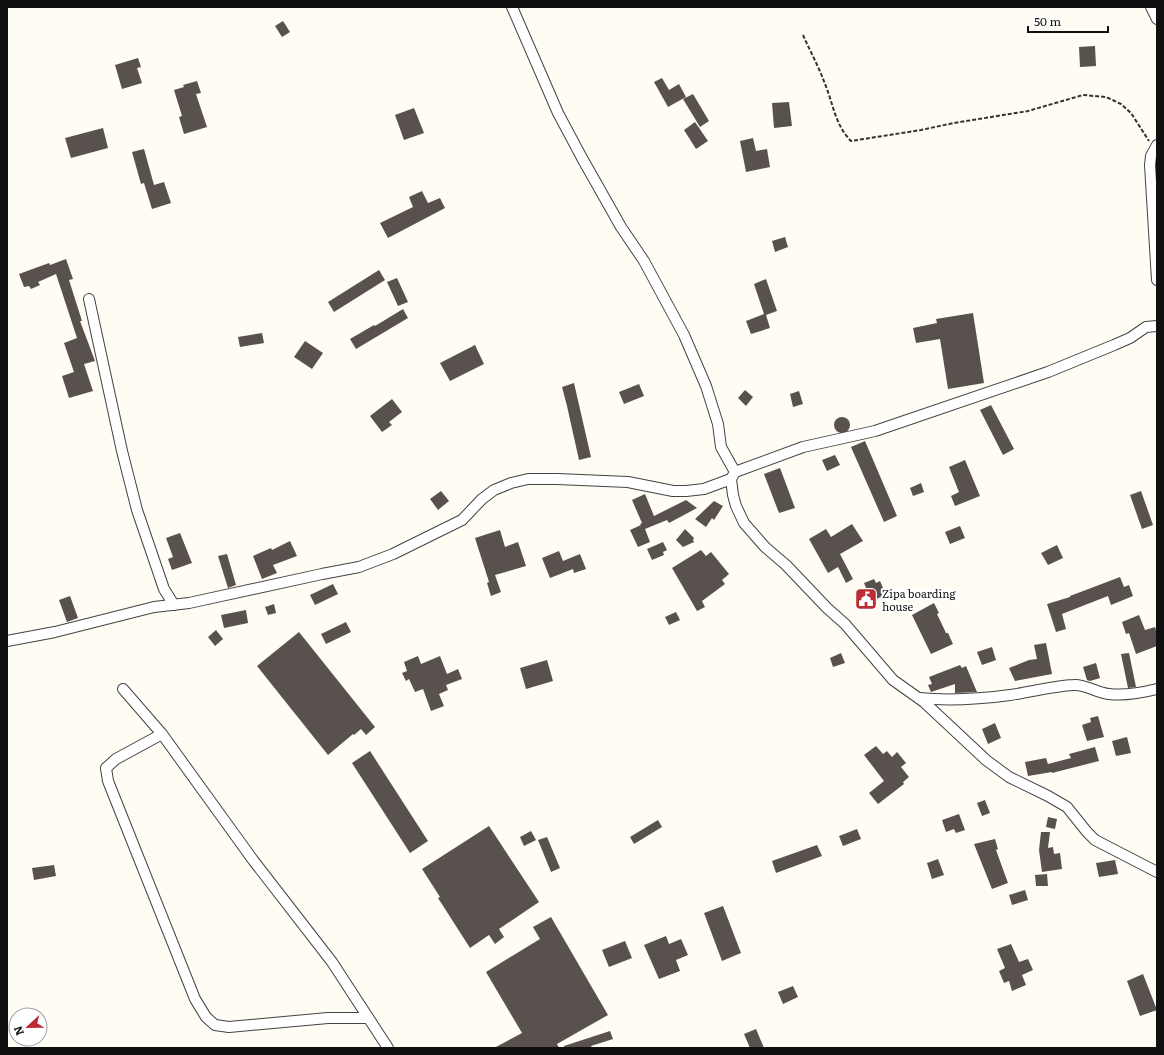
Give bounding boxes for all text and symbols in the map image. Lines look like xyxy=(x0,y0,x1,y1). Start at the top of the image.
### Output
scale bar xyxy=(1028,8,1108,34)
text: 50 m xyxy=(1034,12,1061,30)
place label: Zipa boarding house xyxy=(882,585,957,614)
public building icon: Zipa boarding house xyxy=(853,586,879,612)
north arrow xyxy=(8,1007,48,1047)
text: N xyxy=(9,1024,27,1038)

